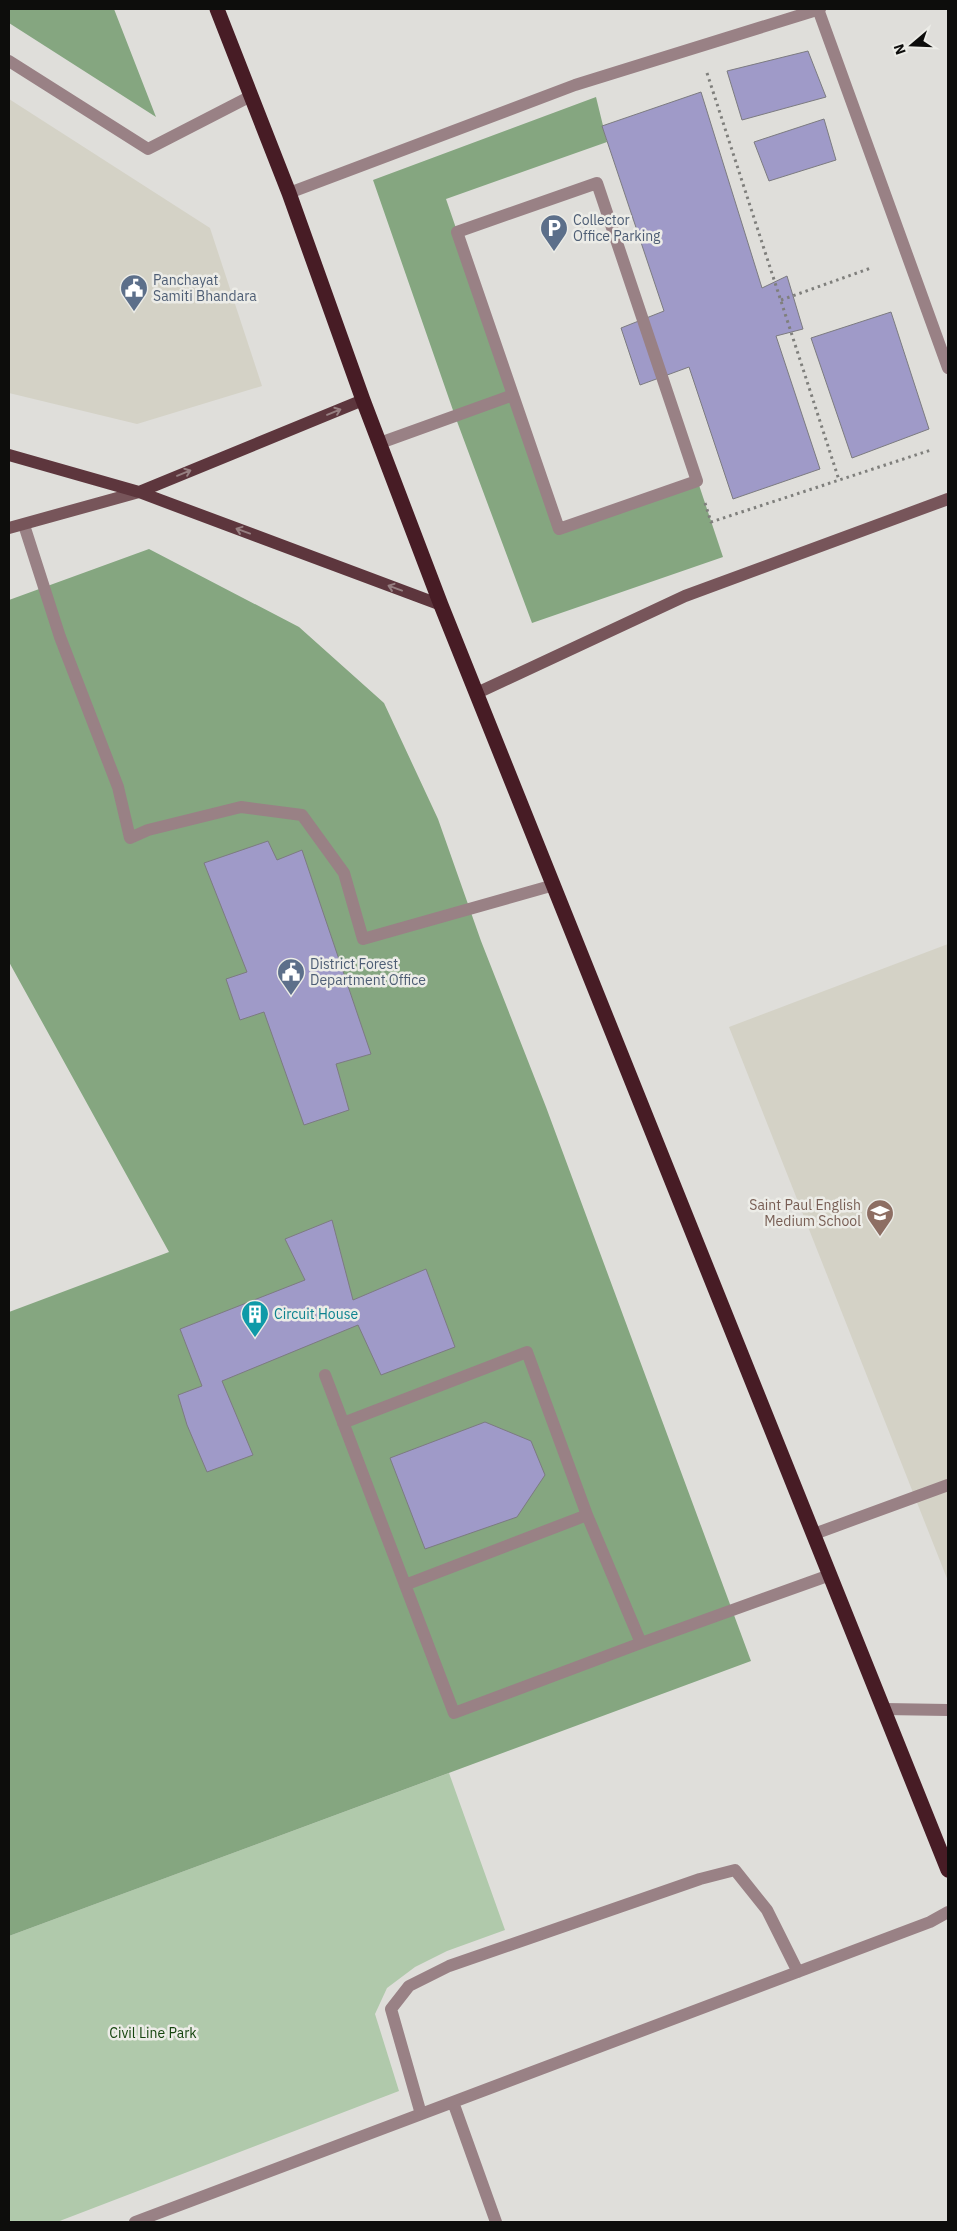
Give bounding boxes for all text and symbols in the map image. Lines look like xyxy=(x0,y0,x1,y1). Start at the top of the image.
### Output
north arrow xyxy=(887,20,937,70)
text: N xyxy=(890,42,910,57)
place label: Collector Office Parking xyxy=(573,211,661,245)
parking icon: Collector Office Parking xyxy=(539,213,569,252)
place label: Panchayat Samiti Bhandara xyxy=(153,271,257,305)
public building icon: Panchayat Samiti Bhandara xyxy=(119,273,149,312)
one-way arrow xyxy=(326,407,341,416)
one-way arrow xyxy=(176,468,191,478)
one-way arrow xyxy=(236,526,251,535)
one-way arrow xyxy=(388,583,404,592)
place label: District Forest Department Office xyxy=(310,955,426,989)
public building icon: District Forest Department Office xyxy=(276,957,306,996)
place label: Saint Paul English Medium School xyxy=(749,1196,861,1230)
school or university icon: Saint Paul English Medium School xyxy=(865,1198,895,1237)
building icon: Circuit House xyxy=(240,1299,270,1338)
place label: Circuit House xyxy=(274,1305,358,1323)
park label: Civil Line Park xyxy=(109,2024,197,2042)

